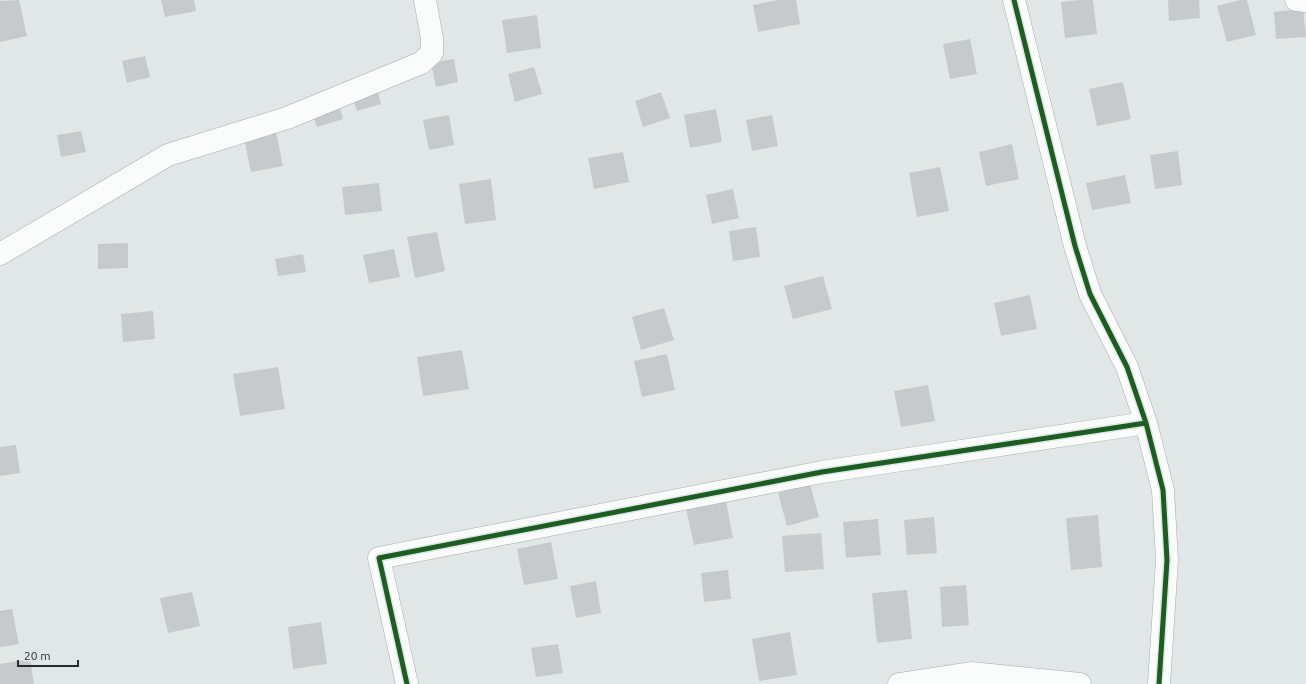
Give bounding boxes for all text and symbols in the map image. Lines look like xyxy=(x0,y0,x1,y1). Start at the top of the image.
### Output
scale bar xyxy=(18,642,78,668)
text: 20 m xyxy=(24,649,51,662)

